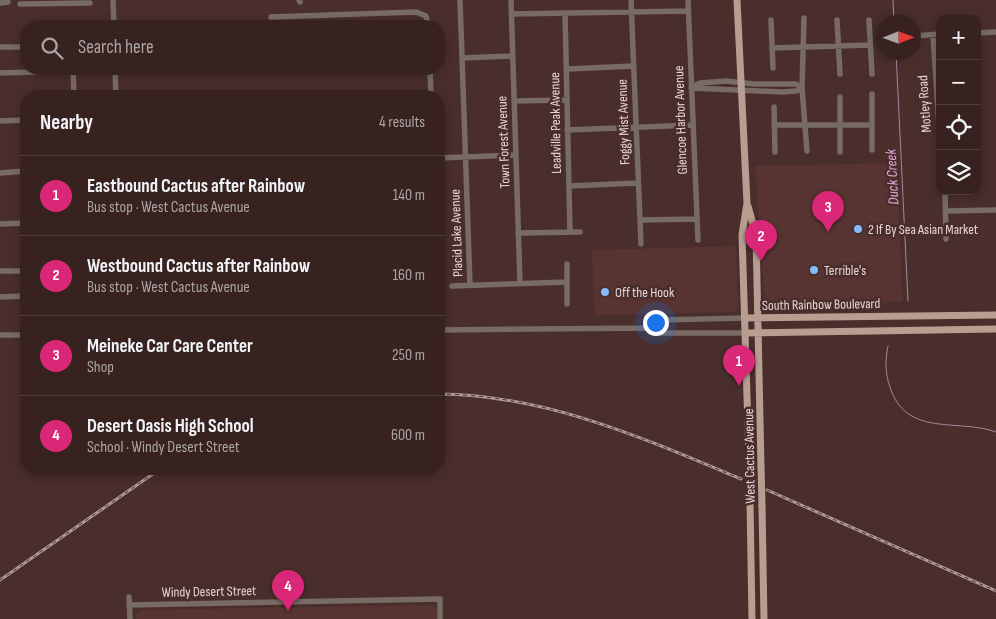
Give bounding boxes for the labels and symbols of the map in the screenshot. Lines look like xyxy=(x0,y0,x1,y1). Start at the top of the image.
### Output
north arrow xyxy=(876,15,921,60)
street label: Glencoe Harbor Avenue xyxy=(670,65,691,175)
street label: Leadville Peak Avenue xyxy=(546,72,565,174)
street label: Motley Road xyxy=(914,75,935,133)
street label: Foggy Mist Avenue xyxy=(614,79,633,165)
street label: Town Forest Avenue xyxy=(493,95,514,189)
water label: Duck Creek xyxy=(882,148,903,205)
street label: Placid Lake Avenue xyxy=(446,189,467,277)
pin: 3 xyxy=(812,191,844,232)
pin: 2 xyxy=(745,220,777,261)
place label: 2 If By Sea Asian Market xyxy=(868,221,978,238)
marker: 2 If By Sea Asian Market xyxy=(852,223,864,235)
place label: Terrible's xyxy=(824,262,866,279)
marker: Terrible's xyxy=(808,264,820,276)
place label: Off the Hook xyxy=(615,284,675,301)
marker: Off the Hook xyxy=(599,286,611,298)
street label: South Rainbow Boulevard xyxy=(762,295,880,314)
your location xyxy=(643,310,669,336)
pin: 1 xyxy=(723,345,755,386)
street label: West Cactus Avenue xyxy=(740,408,759,504)
pin: 4 xyxy=(272,570,304,611)
street label: Windy Desert Street xyxy=(162,582,256,601)

